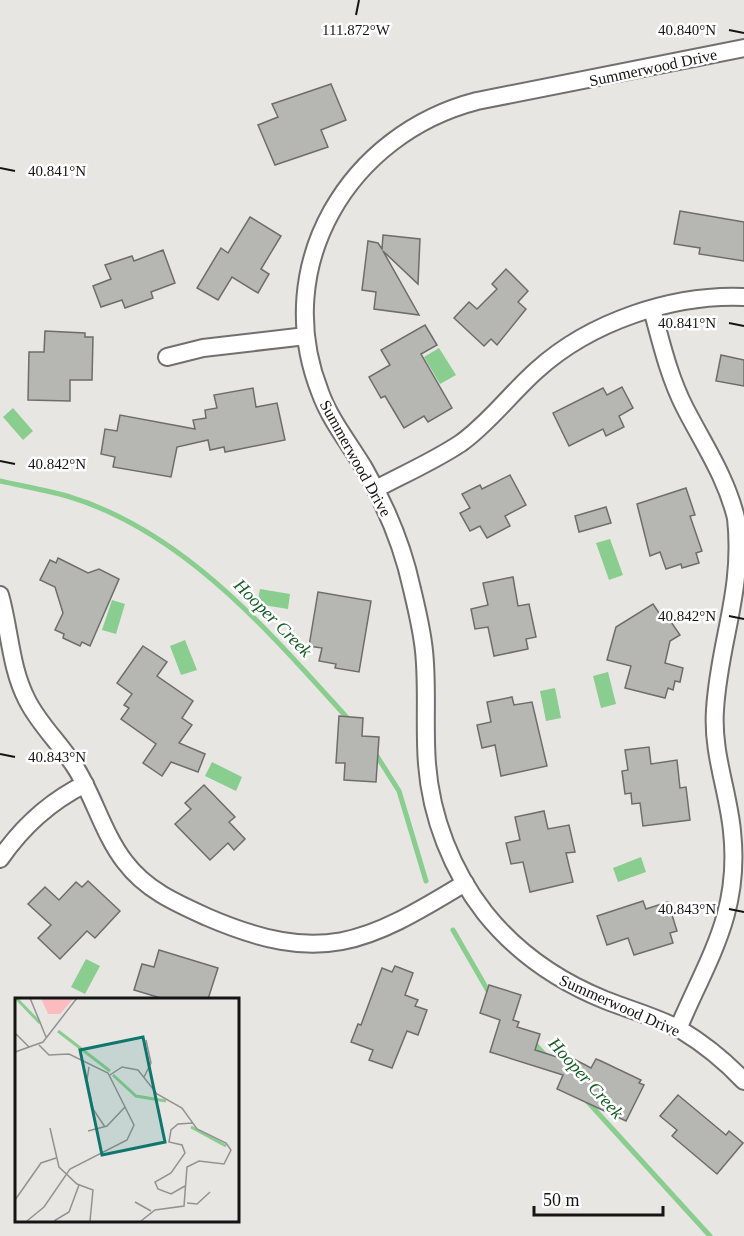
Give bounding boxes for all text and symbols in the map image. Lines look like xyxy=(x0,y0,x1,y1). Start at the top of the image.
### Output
text: 111.872°W xyxy=(322,22,391,38)
text: 40.840°N xyxy=(658,22,716,38)
street label: Summerwood Drive xyxy=(588,46,719,89)
text: 40.841°N xyxy=(28,163,86,179)
text: 40.841°N xyxy=(658,315,716,331)
street label: Summerwood Drive xyxy=(317,397,395,519)
text: 40.842°N xyxy=(28,456,86,472)
water label: Hooper Creek xyxy=(229,574,317,662)
text: 40.842°N xyxy=(658,608,716,624)
text: 40.843°N xyxy=(28,749,86,765)
text: 40.843°N xyxy=(658,901,716,917)
street label: Summerwood Drive xyxy=(557,971,683,1040)
inset map xyxy=(15,998,238,1221)
water label: Hooper Creek xyxy=(544,1033,628,1123)
scale bar xyxy=(534,1179,663,1217)
text: 50 m xyxy=(543,1190,580,1210)

